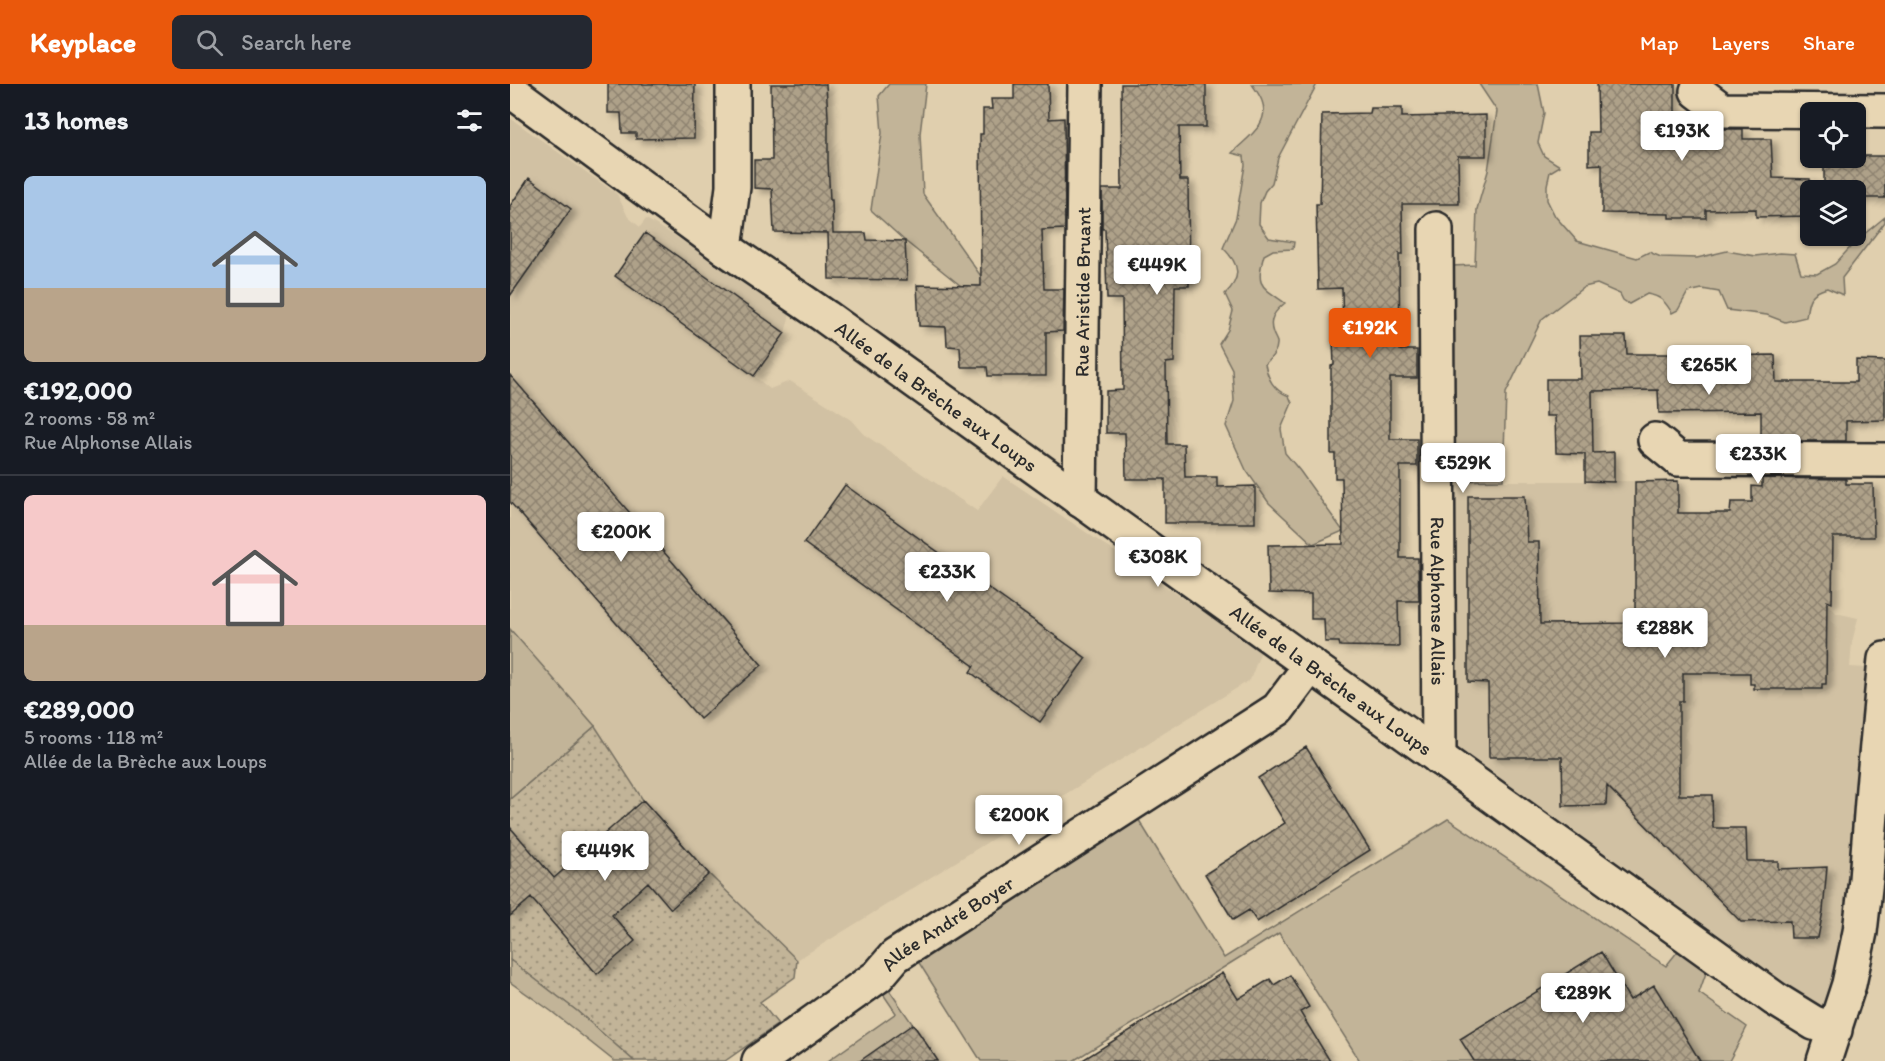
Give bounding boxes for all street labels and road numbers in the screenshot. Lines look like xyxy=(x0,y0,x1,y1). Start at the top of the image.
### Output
street label: Rue Aristide Bruant xyxy=(1069,207,1096,377)
street label: Allée de la Brèche aux Loups xyxy=(831,316,1042,477)
street label: Rue Alphonse Allais xyxy=(1426,517,1451,685)
street label: Allée de la Brèche aux Loups xyxy=(1225,599,1437,761)
street label: Allée André Boyer xyxy=(876,871,1018,976)

